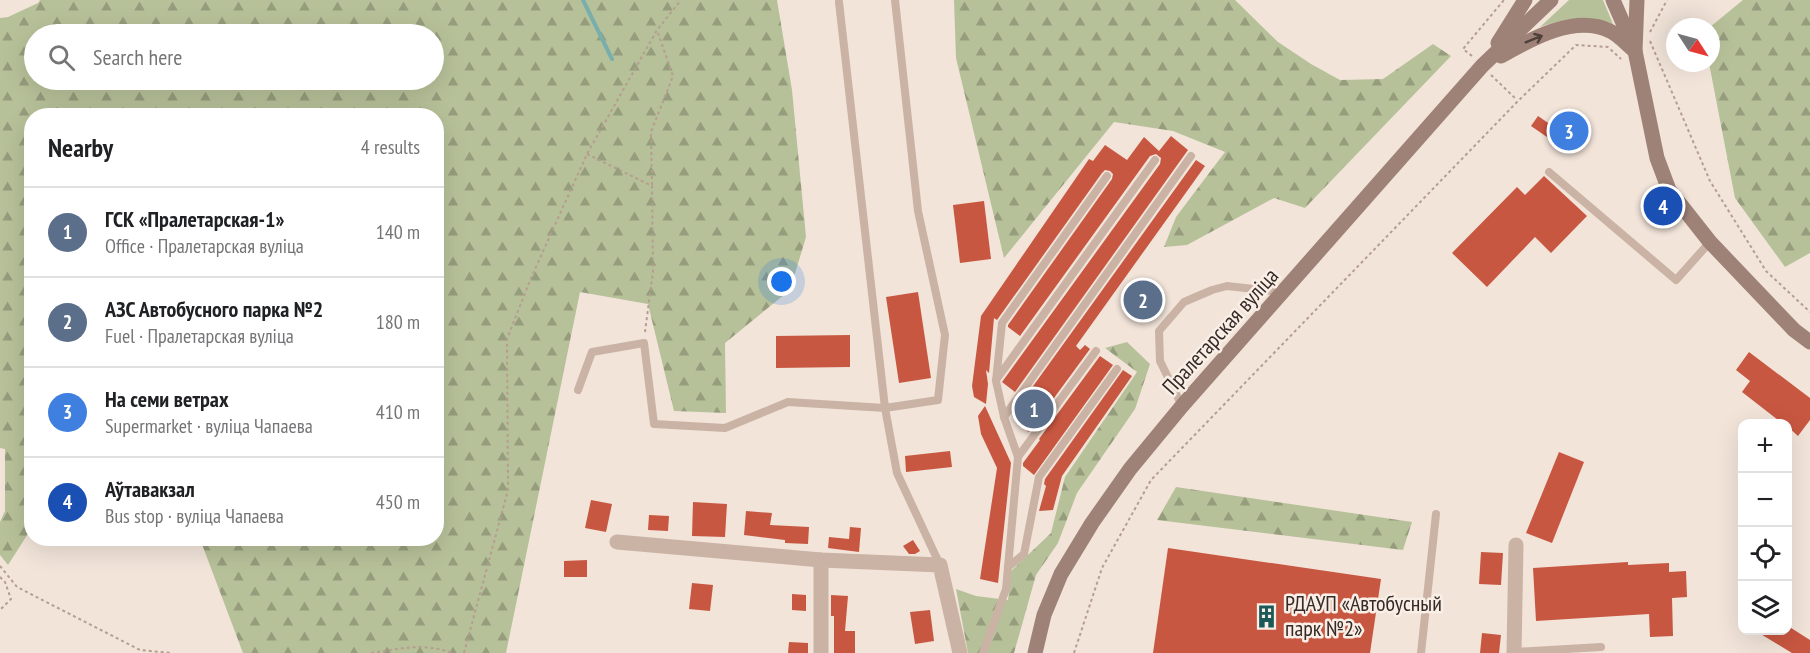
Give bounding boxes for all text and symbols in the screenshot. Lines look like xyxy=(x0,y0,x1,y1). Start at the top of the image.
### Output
north arrow xyxy=(1666,18,1720,72)
search box xyxy=(24,24,444,90)
one-way arrow xyxy=(1524,33,1543,44)
icon: search xyxy=(45,41,78,74)
text: Search here xyxy=(93,43,182,71)
pin: 3 xyxy=(1550,108,1588,154)
text: Nearby xyxy=(48,131,113,164)
text: 4 results xyxy=(361,134,420,160)
pin: 4 xyxy=(1644,184,1682,228)
text: ГСК «Пралетарская-1» xyxy=(105,205,285,233)
text: 1 xyxy=(63,219,72,245)
text: 140 m xyxy=(376,219,420,245)
text: Office · Пралетарская вуліца xyxy=(105,233,304,259)
street label: Пралетарская вуліца xyxy=(1156,262,1284,400)
your location xyxy=(767,267,796,296)
pin: 2 xyxy=(1124,278,1162,322)
text: АЗС Автобусного парка №2 xyxy=(105,295,323,323)
text: 2 xyxy=(63,309,72,335)
text: 180 m xyxy=(376,309,420,335)
text: Fuel · Пралетарская вуліца xyxy=(105,323,294,349)
text: На семи ветрах xyxy=(105,385,229,413)
pin: 1 xyxy=(1014,386,1054,432)
text: 3 xyxy=(63,399,72,425)
text: 410 m xyxy=(376,399,420,425)
text: Supermarket · вуліца Чапаева xyxy=(105,413,313,439)
map controls xyxy=(1738,419,1792,635)
button: + xyxy=(1738,419,1792,473)
button: − xyxy=(1738,473,1792,527)
text: Аўтавакзал xyxy=(105,475,195,503)
text: 4 xyxy=(63,489,72,515)
text: 450 m xyxy=(376,489,420,515)
text: Bus stop · вуліца Чапаева xyxy=(105,503,284,529)
button: locate xyxy=(1738,527,1792,581)
button: layers xyxy=(1738,581,1792,635)
place label: РДАУП «Автобусный парк №2» xyxy=(1285,589,1442,642)
building icon: РДАУП «Автобусный парк №2» xyxy=(1254,603,1280,629)

